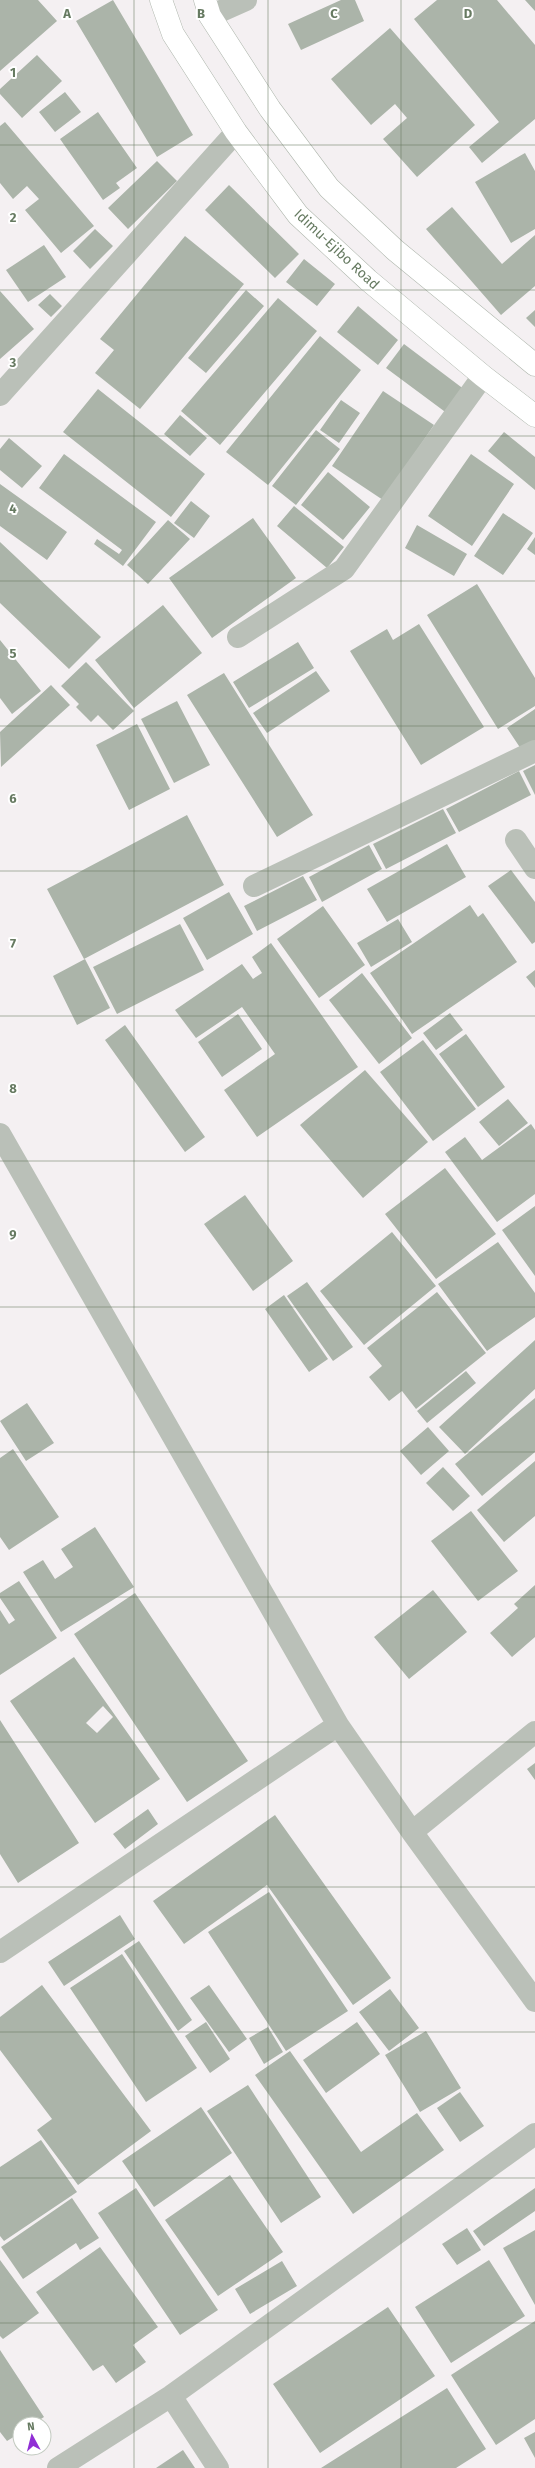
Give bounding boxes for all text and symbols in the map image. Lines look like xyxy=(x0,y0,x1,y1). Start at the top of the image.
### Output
text: A xyxy=(62,6,71,21)
text: B xyxy=(197,6,205,21)
text: C xyxy=(330,6,338,21)
text: D xyxy=(464,6,473,21)
text: 1 xyxy=(10,65,16,80)
street label: Idimu-Ejibo Road xyxy=(291,206,383,293)
text: 2 xyxy=(10,210,17,225)
text: 3 xyxy=(9,355,17,370)
text: 4 xyxy=(9,501,17,516)
text: 5 xyxy=(10,646,17,661)
text: 6 xyxy=(9,791,17,806)
text: 7 xyxy=(10,936,16,951)
text: 8 xyxy=(9,1081,17,1096)
text: 9 xyxy=(9,1227,17,1242)
north arrow xyxy=(12,2416,52,2456)
text: N xyxy=(26,2420,35,2433)

